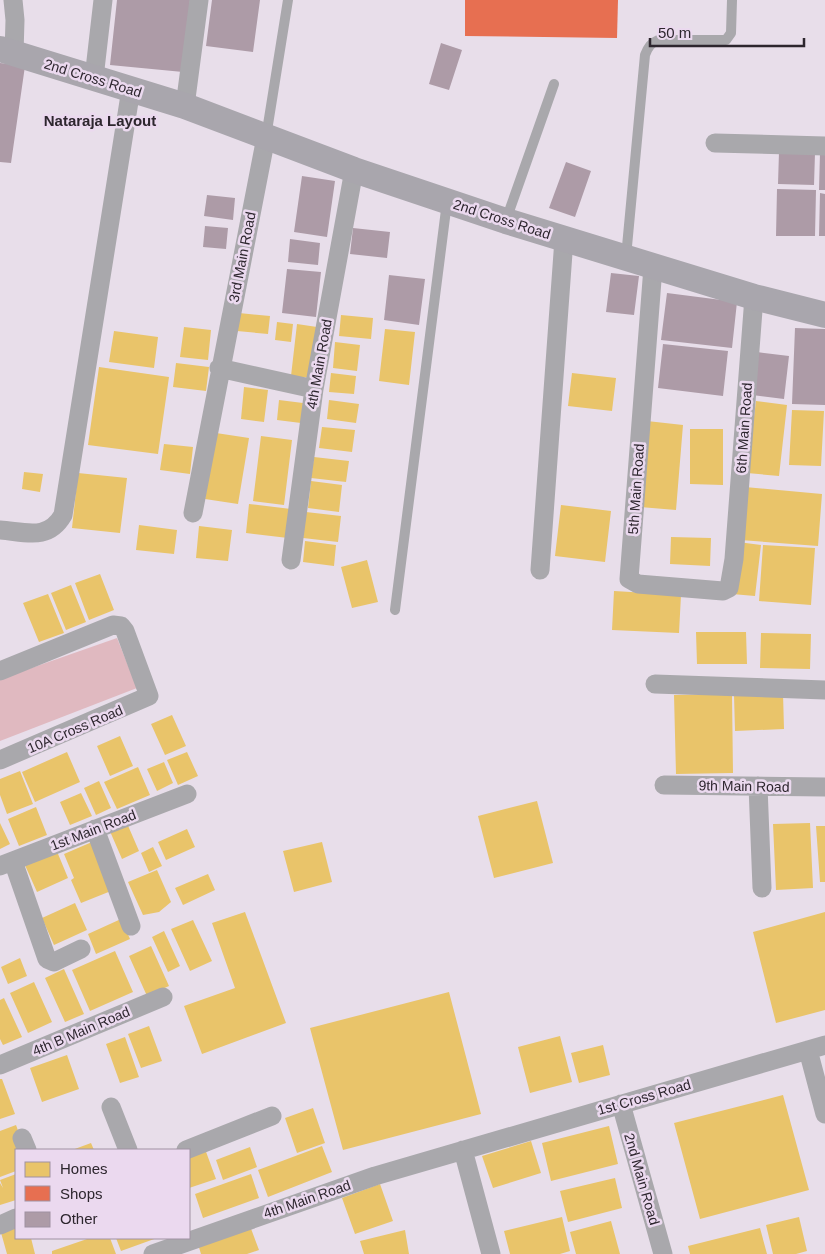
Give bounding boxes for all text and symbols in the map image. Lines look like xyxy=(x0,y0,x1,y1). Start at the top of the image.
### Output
scale bar xyxy=(650,15,804,47)
text: 50 m xyxy=(658,24,691,41)
street label: 2nd Cross Road xyxy=(42,56,144,100)
district label: Nataraja Layout xyxy=(44,112,156,129)
street label: 2nd Cross Road xyxy=(451,196,553,242)
street label: 3rd Main Road xyxy=(225,210,259,304)
street label: 4th Main Road xyxy=(303,318,335,410)
street label: 6th Main Road xyxy=(733,382,755,474)
street label: 5th Main Road xyxy=(625,443,647,535)
street label: 10A Cross Road xyxy=(25,702,125,756)
street label: 9th Main Road xyxy=(698,777,790,795)
street label: 1st Main Road xyxy=(48,806,138,854)
street label: 4th B Main Road xyxy=(30,1003,132,1059)
street label: 1st Cross Road xyxy=(595,1076,693,1118)
street label: 2nd Main Road xyxy=(621,1131,663,1227)
legend xyxy=(15,1149,190,1239)
text: Homes xyxy=(60,1160,108,1177)
street label: 4th Main Road xyxy=(261,1177,353,1221)
text: Shops xyxy=(60,1185,103,1202)
text: Other xyxy=(60,1210,98,1227)

